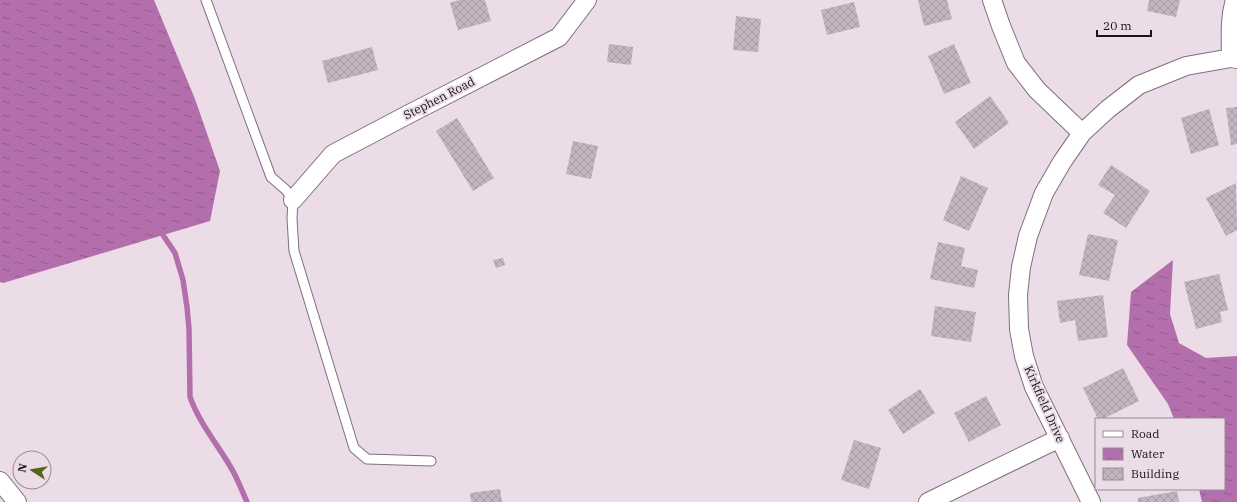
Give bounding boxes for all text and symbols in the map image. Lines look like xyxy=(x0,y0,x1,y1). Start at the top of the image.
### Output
scale bar xyxy=(1097,12,1151,38)
text: 20 m xyxy=(1103,18,1132,33)
street label: Stephen Road xyxy=(401,74,477,122)
street label: Kirkfield Drive xyxy=(1021,363,1069,445)
legend xyxy=(1095,418,1225,490)
text: Road xyxy=(1131,426,1160,441)
text: Water xyxy=(1131,446,1165,461)
north arrow xyxy=(12,450,52,490)
text: N xyxy=(14,462,30,474)
text: Building xyxy=(1131,466,1179,481)

